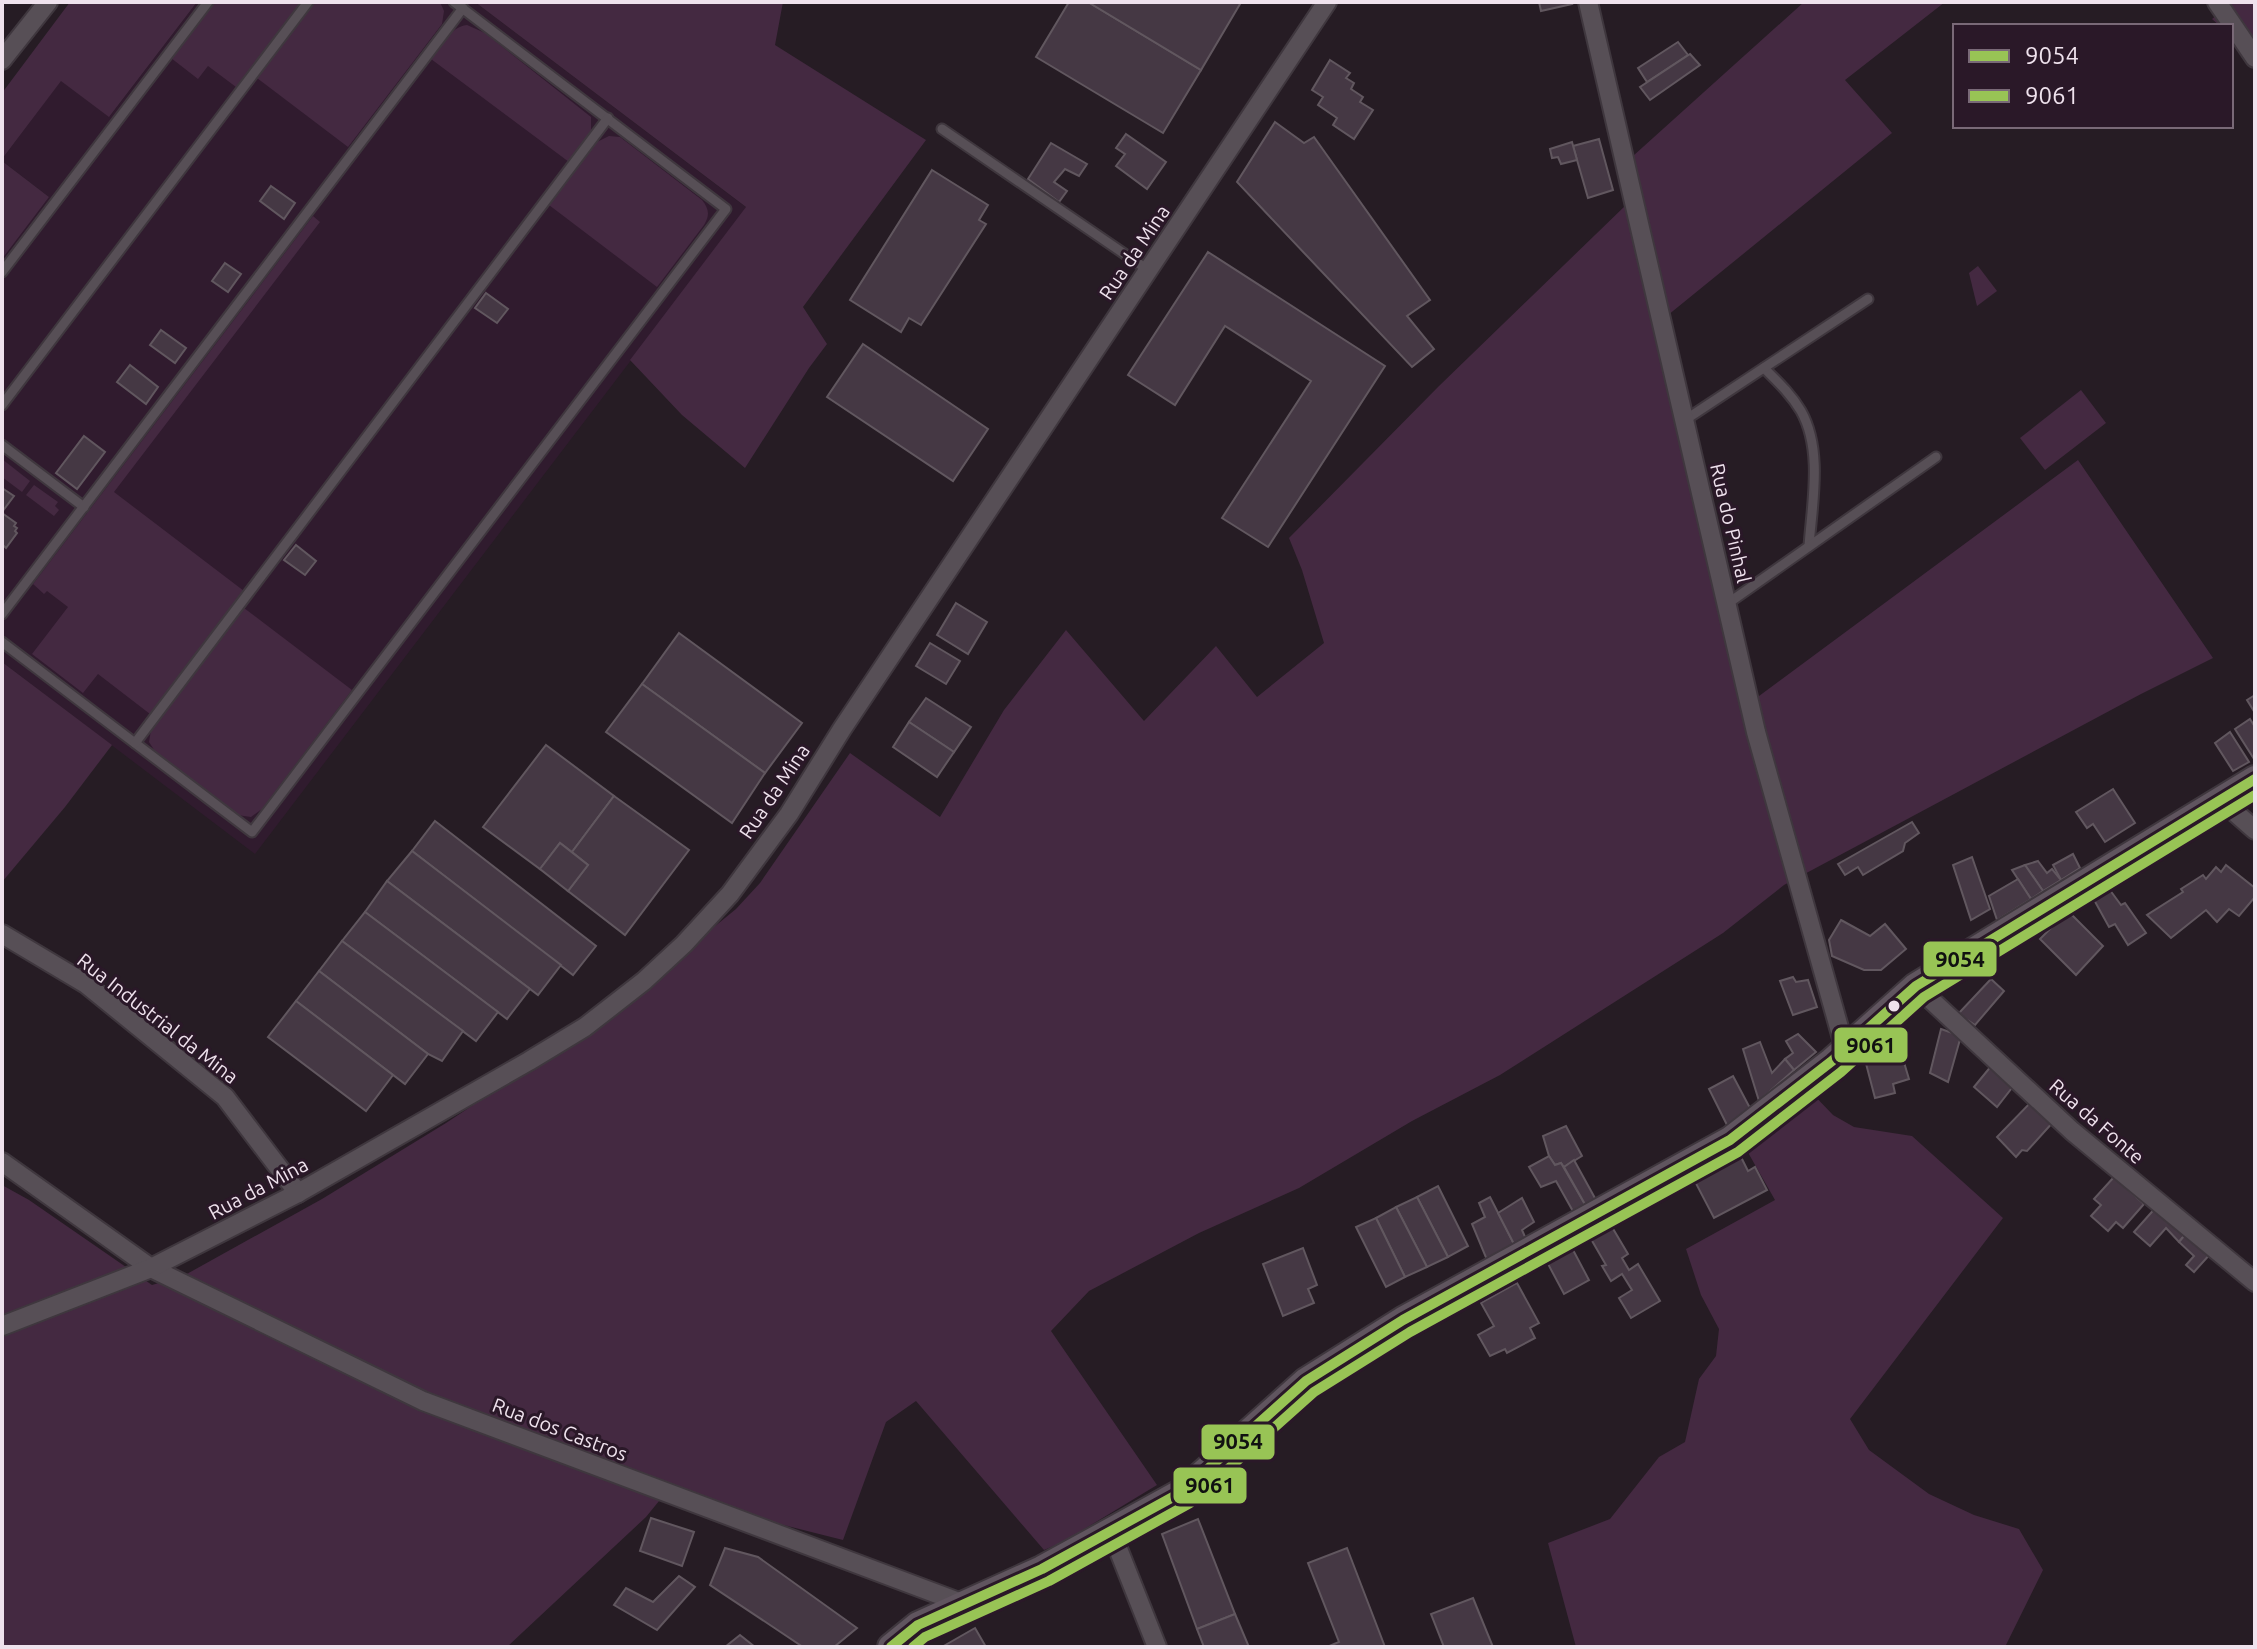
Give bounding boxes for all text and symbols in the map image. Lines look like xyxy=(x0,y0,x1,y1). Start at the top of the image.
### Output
legend xyxy=(1953,24,2233,128)
text: 9054 xyxy=(2025,42,2079,69)
text: 9061 xyxy=(2025,82,2079,109)
street label: Rua da Mina xyxy=(1094,200,1174,304)
street label: Rua do Pinhal xyxy=(1706,461,1756,585)
street label: Rua da Mina xyxy=(734,739,814,843)
line badge: 9054 xyxy=(1922,940,1998,978)
text: 9054 xyxy=(1935,946,1985,971)
street label: Rua Industrial da Mina xyxy=(73,948,243,1088)
unlabelled marker xyxy=(1886,998,1902,1014)
line badge: 9061 xyxy=(1833,1026,1909,1064)
text: 9061 xyxy=(1846,1032,1896,1057)
street label: Rua da Fonte xyxy=(2045,1074,2149,1168)
street label: Rua da Mina xyxy=(204,1152,312,1224)
street label: Rua dos Castros xyxy=(489,1393,631,1465)
line badge: 9054 xyxy=(1200,1423,1276,1461)
text: 9054 xyxy=(1213,1428,1263,1453)
line badge: 9061 xyxy=(1172,1466,1248,1505)
text: 9061 xyxy=(1185,1472,1235,1497)

